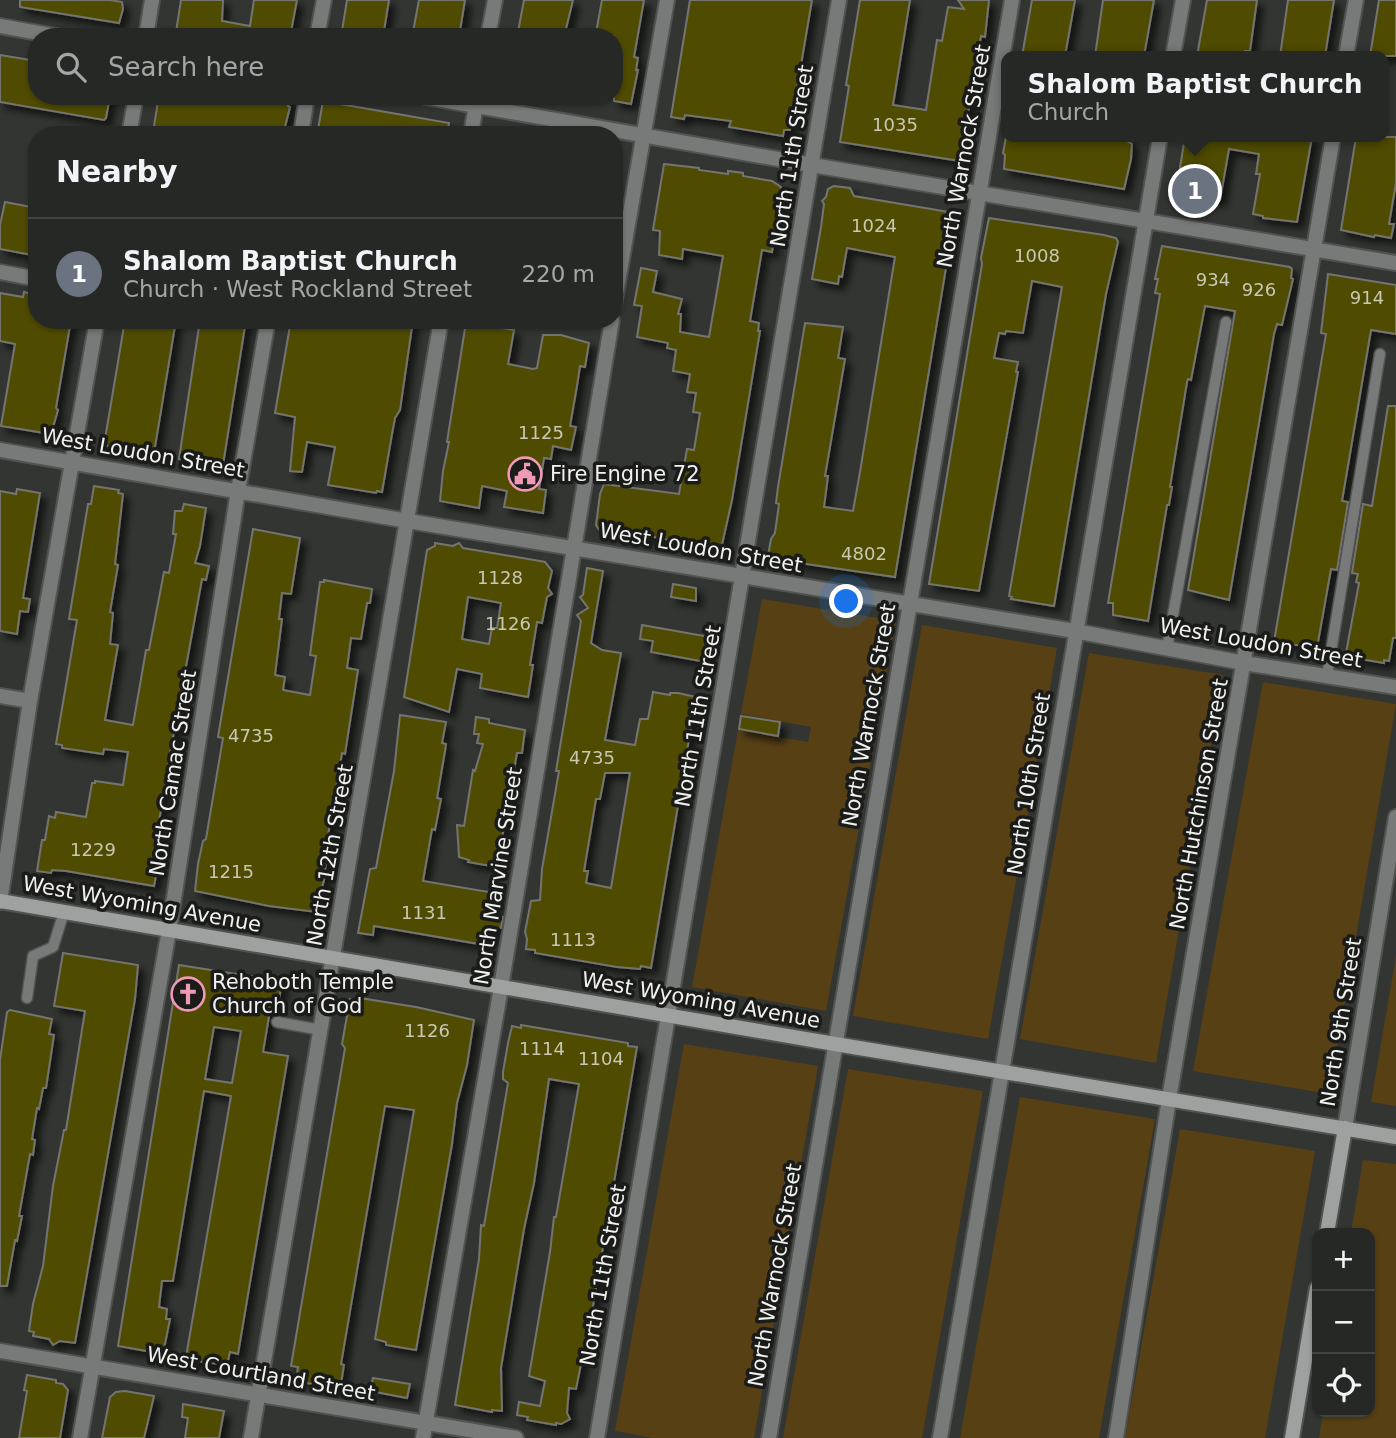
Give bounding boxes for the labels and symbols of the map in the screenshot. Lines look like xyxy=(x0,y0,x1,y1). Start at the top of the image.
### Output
street label: North Warnock Street xyxy=(933,42,995,270)
street label: North 11th Street xyxy=(766,63,818,249)
house number: 1035 xyxy=(872,114,918,135)
pin: 1 xyxy=(1172,165,1218,217)
house number: 1024 xyxy=(851,215,897,236)
house number: 1008 xyxy=(1014,245,1060,266)
house number: 934 xyxy=(1196,269,1230,290)
house number: 926 xyxy=(1242,279,1276,300)
house number: 914 xyxy=(1350,287,1384,308)
house number: 1125 xyxy=(518,422,564,443)
street label: West Loudon Street xyxy=(40,423,246,483)
public building icon: Fire Engine 72 xyxy=(506,455,544,493)
place label: Fire Engine 72 xyxy=(550,462,700,486)
street label: West Loudon Street xyxy=(598,518,804,578)
house number: 4802 xyxy=(841,543,887,564)
house number: 1128 xyxy=(477,567,523,588)
your location xyxy=(829,584,863,618)
street label: North Warnock Street xyxy=(838,601,900,829)
house number: 1126 xyxy=(485,613,531,634)
street label: West Loudon Street xyxy=(1158,613,1364,673)
street label: North 11th Street xyxy=(670,623,726,809)
street label: North Camac Street xyxy=(145,668,201,878)
street label: North Hutchinson Street xyxy=(1165,677,1233,931)
street label: North 10th Street xyxy=(1003,691,1055,877)
house number: 4735 xyxy=(228,725,274,746)
house number: 4735 xyxy=(569,747,615,768)
street label: North 12th Street xyxy=(302,762,358,948)
street label: North Marvine Street xyxy=(469,765,527,987)
house number: 1229 xyxy=(70,839,116,860)
house number: 1215 xyxy=(208,861,254,882)
street label: West Wyoming Avenue xyxy=(21,871,263,937)
house number: 1131 xyxy=(401,902,447,923)
house number: 1113 xyxy=(550,929,596,950)
street label: North 9th Street xyxy=(1316,936,1366,1108)
street label: West Wyoming Avenue xyxy=(580,967,822,1033)
place label: Rehoboth Temple Church of God xyxy=(212,970,394,1018)
church icon: Rehoboth Temple Church of God xyxy=(169,975,207,1013)
house number: 1126 xyxy=(404,1020,450,1041)
house number: 1114 xyxy=(519,1038,565,1059)
house number: 1104 xyxy=(578,1048,624,1069)
street label: North Warnock Street xyxy=(744,1161,806,1389)
street label: North 11th Street xyxy=(575,1182,631,1368)
street label: West Courtland Street xyxy=(145,1342,377,1406)

